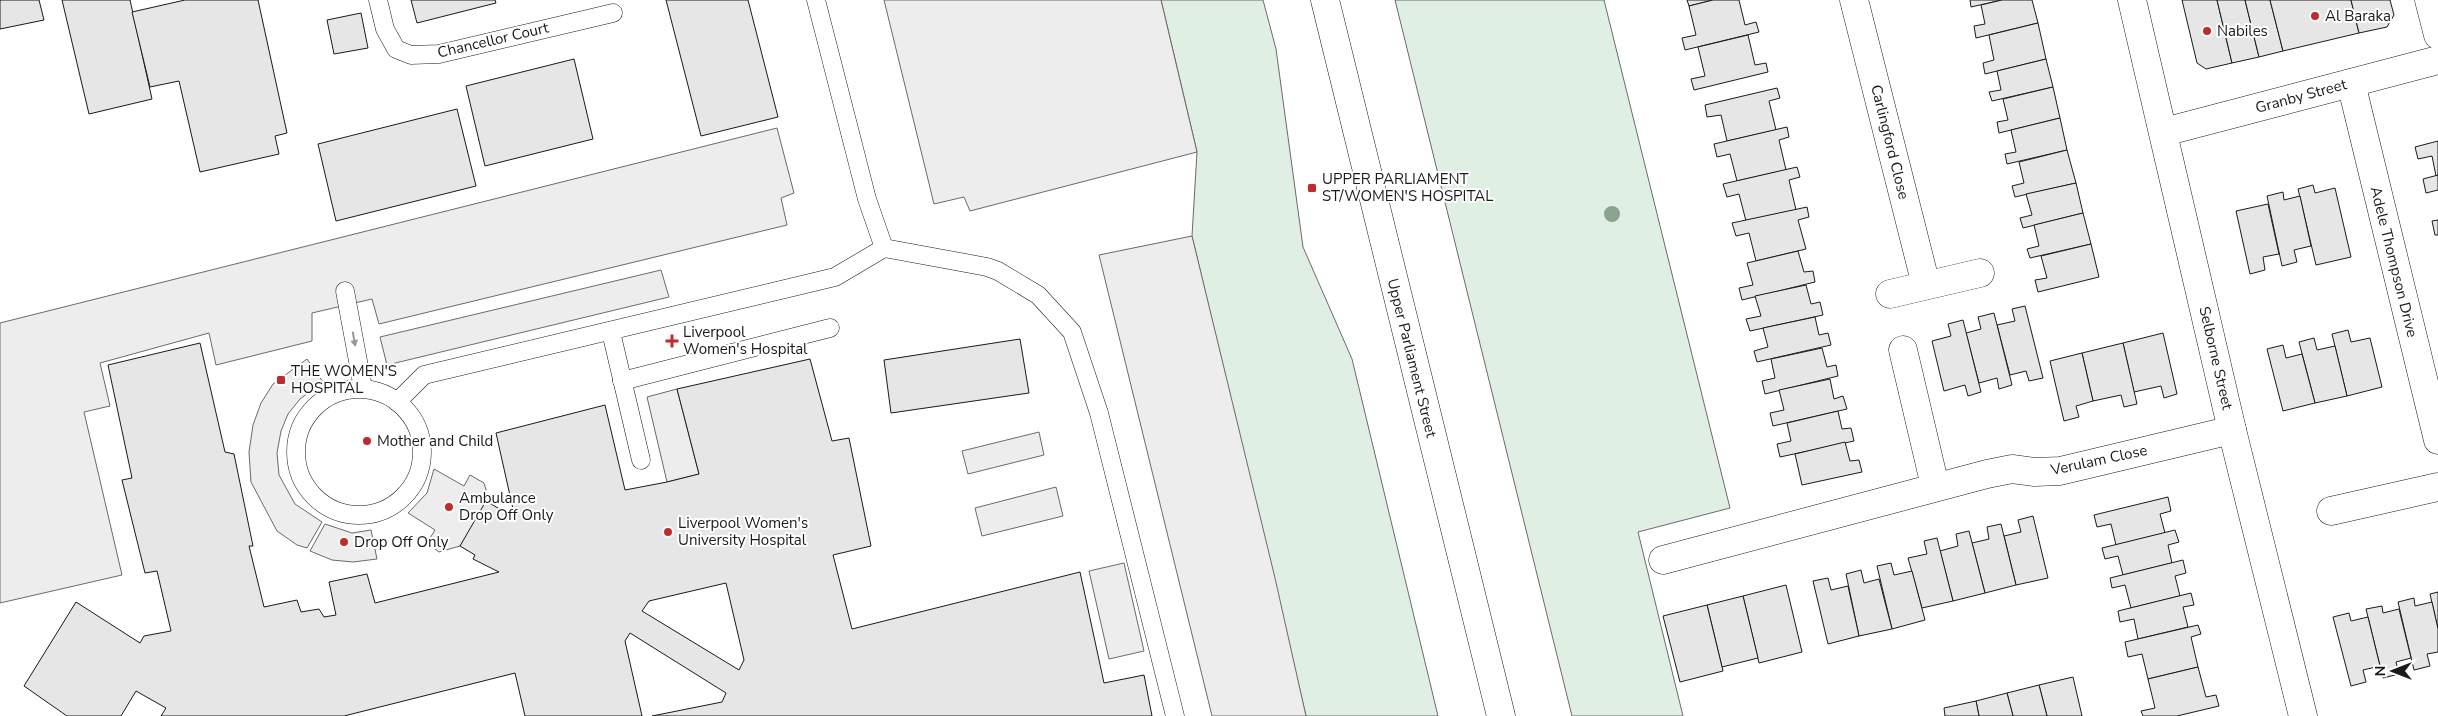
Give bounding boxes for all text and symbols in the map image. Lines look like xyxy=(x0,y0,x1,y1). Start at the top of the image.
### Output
place label: Al Baraka xyxy=(2325,6,2391,26)
marker: Al Baraka xyxy=(2309,10,2321,22)
street label: Chancellor Court xyxy=(435,17,551,63)
place label: Nabiles xyxy=(2217,21,2268,41)
marker: Nabiles xyxy=(2201,25,2213,37)
street label: Granby Street xyxy=(2253,74,2350,118)
street label: Carlingford Close xyxy=(1866,83,1914,201)
place label: UPPER PARLIAMENT ST/WOMEN'S HOSPITAL xyxy=(1322,169,1493,206)
marker: UPPER PARLIAMENT ST/WOMEN'S HOSPITAL xyxy=(1306,182,1318,194)
street label: Adele Thompson Drive xyxy=(2366,184,2422,340)
street label: Upper Parliament Street xyxy=(1383,276,1442,440)
street label: Selborne Street xyxy=(2194,304,2238,412)
place label: Liverpool Women's Hospital xyxy=(683,322,808,359)
one-way arrow xyxy=(350,332,358,347)
marker: Liverpool Women's Hospital xyxy=(665,334,679,348)
place label: THE WOMEN'S HOSPITAL xyxy=(291,361,397,398)
marker: THE WOMEN'S HOSPITAL xyxy=(275,374,287,386)
place label: Mother and Child xyxy=(377,431,493,451)
marker: Mother and Child xyxy=(361,435,373,447)
street label: Verulam Close xyxy=(2048,440,2149,480)
place label: Ambulance Drop Off Only xyxy=(459,488,554,525)
marker: Ambulance Drop Off Only xyxy=(443,501,455,513)
place label: Liverpool Women's University Hospital xyxy=(678,513,808,550)
marker: Liverpool Women's University Hospital xyxy=(662,526,674,538)
place label: Drop Off Only xyxy=(354,532,449,552)
marker: Drop Off Only xyxy=(338,536,350,548)
north arrow xyxy=(2368,646,2418,696)
text: N xyxy=(2371,666,2390,676)

